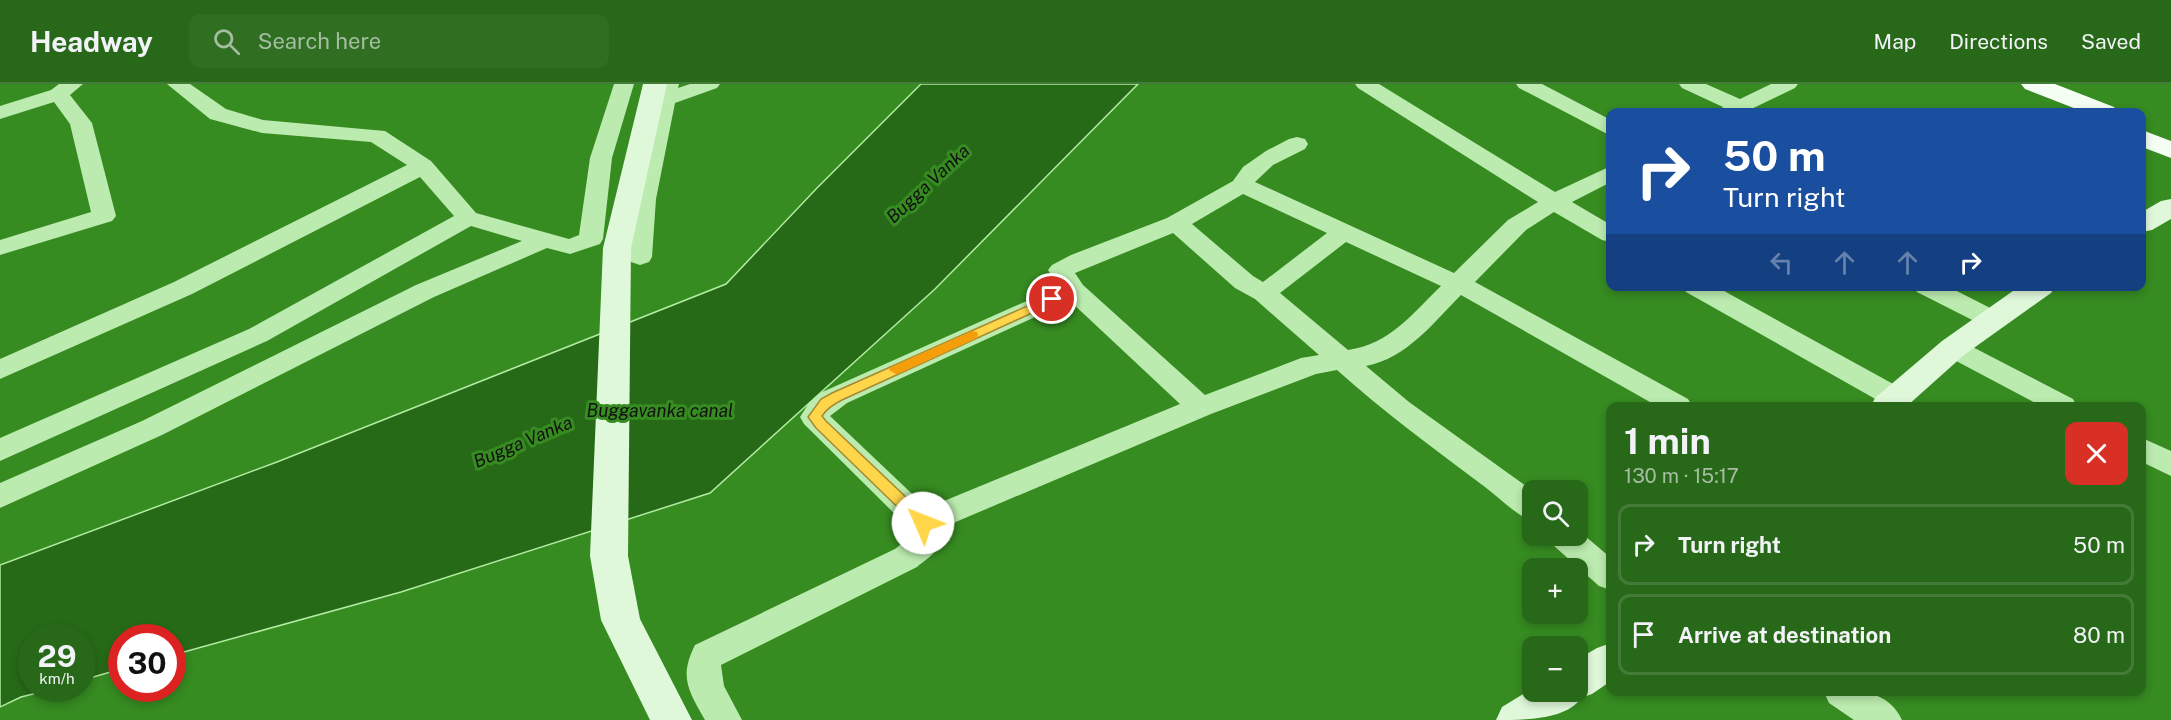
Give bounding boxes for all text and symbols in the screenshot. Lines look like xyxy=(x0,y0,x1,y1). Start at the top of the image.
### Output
search box xyxy=(189,14,609,68)
text: Headway xyxy=(30,25,153,58)
icon: search xyxy=(210,25,243,58)
text: Search here xyxy=(258,28,381,54)
text: Map xyxy=(1874,29,1916,54)
text: Directions xyxy=(1949,29,2048,54)
text: Saved xyxy=(2081,29,2141,54)
text: 50 m xyxy=(1723,131,1826,180)
icon: right xyxy=(1624,132,1702,210)
water label: Bugga Vanka xyxy=(882,140,973,227)
text: Turn right xyxy=(1723,181,1846,213)
icon: left xyxy=(1765,246,1798,279)
icon: ahead xyxy=(1828,246,1861,279)
icon: ahead xyxy=(1891,246,1924,279)
icon: right xyxy=(1954,246,1987,279)
pin xyxy=(1026,273,1077,324)
icon: arrive xyxy=(1035,282,1068,315)
water label: Buggavanka canal xyxy=(587,400,733,421)
water label: Bugga Vanka xyxy=(470,411,575,472)
text: 1 min xyxy=(1624,420,1711,462)
button: close xyxy=(2065,422,2128,485)
text: 130 m · 15:17 xyxy=(1624,464,1739,488)
map controls xyxy=(1522,480,1588,702)
button: search xyxy=(1522,480,1588,546)
position arrow xyxy=(891,491,955,555)
icon: right xyxy=(1627,528,1660,561)
text: Turn right xyxy=(1678,532,1781,558)
text: 50 m xyxy=(2073,532,2125,558)
button: + xyxy=(1522,558,1588,624)
icon: arrive xyxy=(1627,618,1660,651)
text: Arrive at destination xyxy=(1678,622,1891,648)
text: 80 m xyxy=(2073,622,2125,648)
speed limit sign: 30 xyxy=(108,624,186,702)
button: − xyxy=(1522,636,1588,702)
text: 29 xyxy=(38,638,76,674)
text: km/h xyxy=(39,670,75,687)

